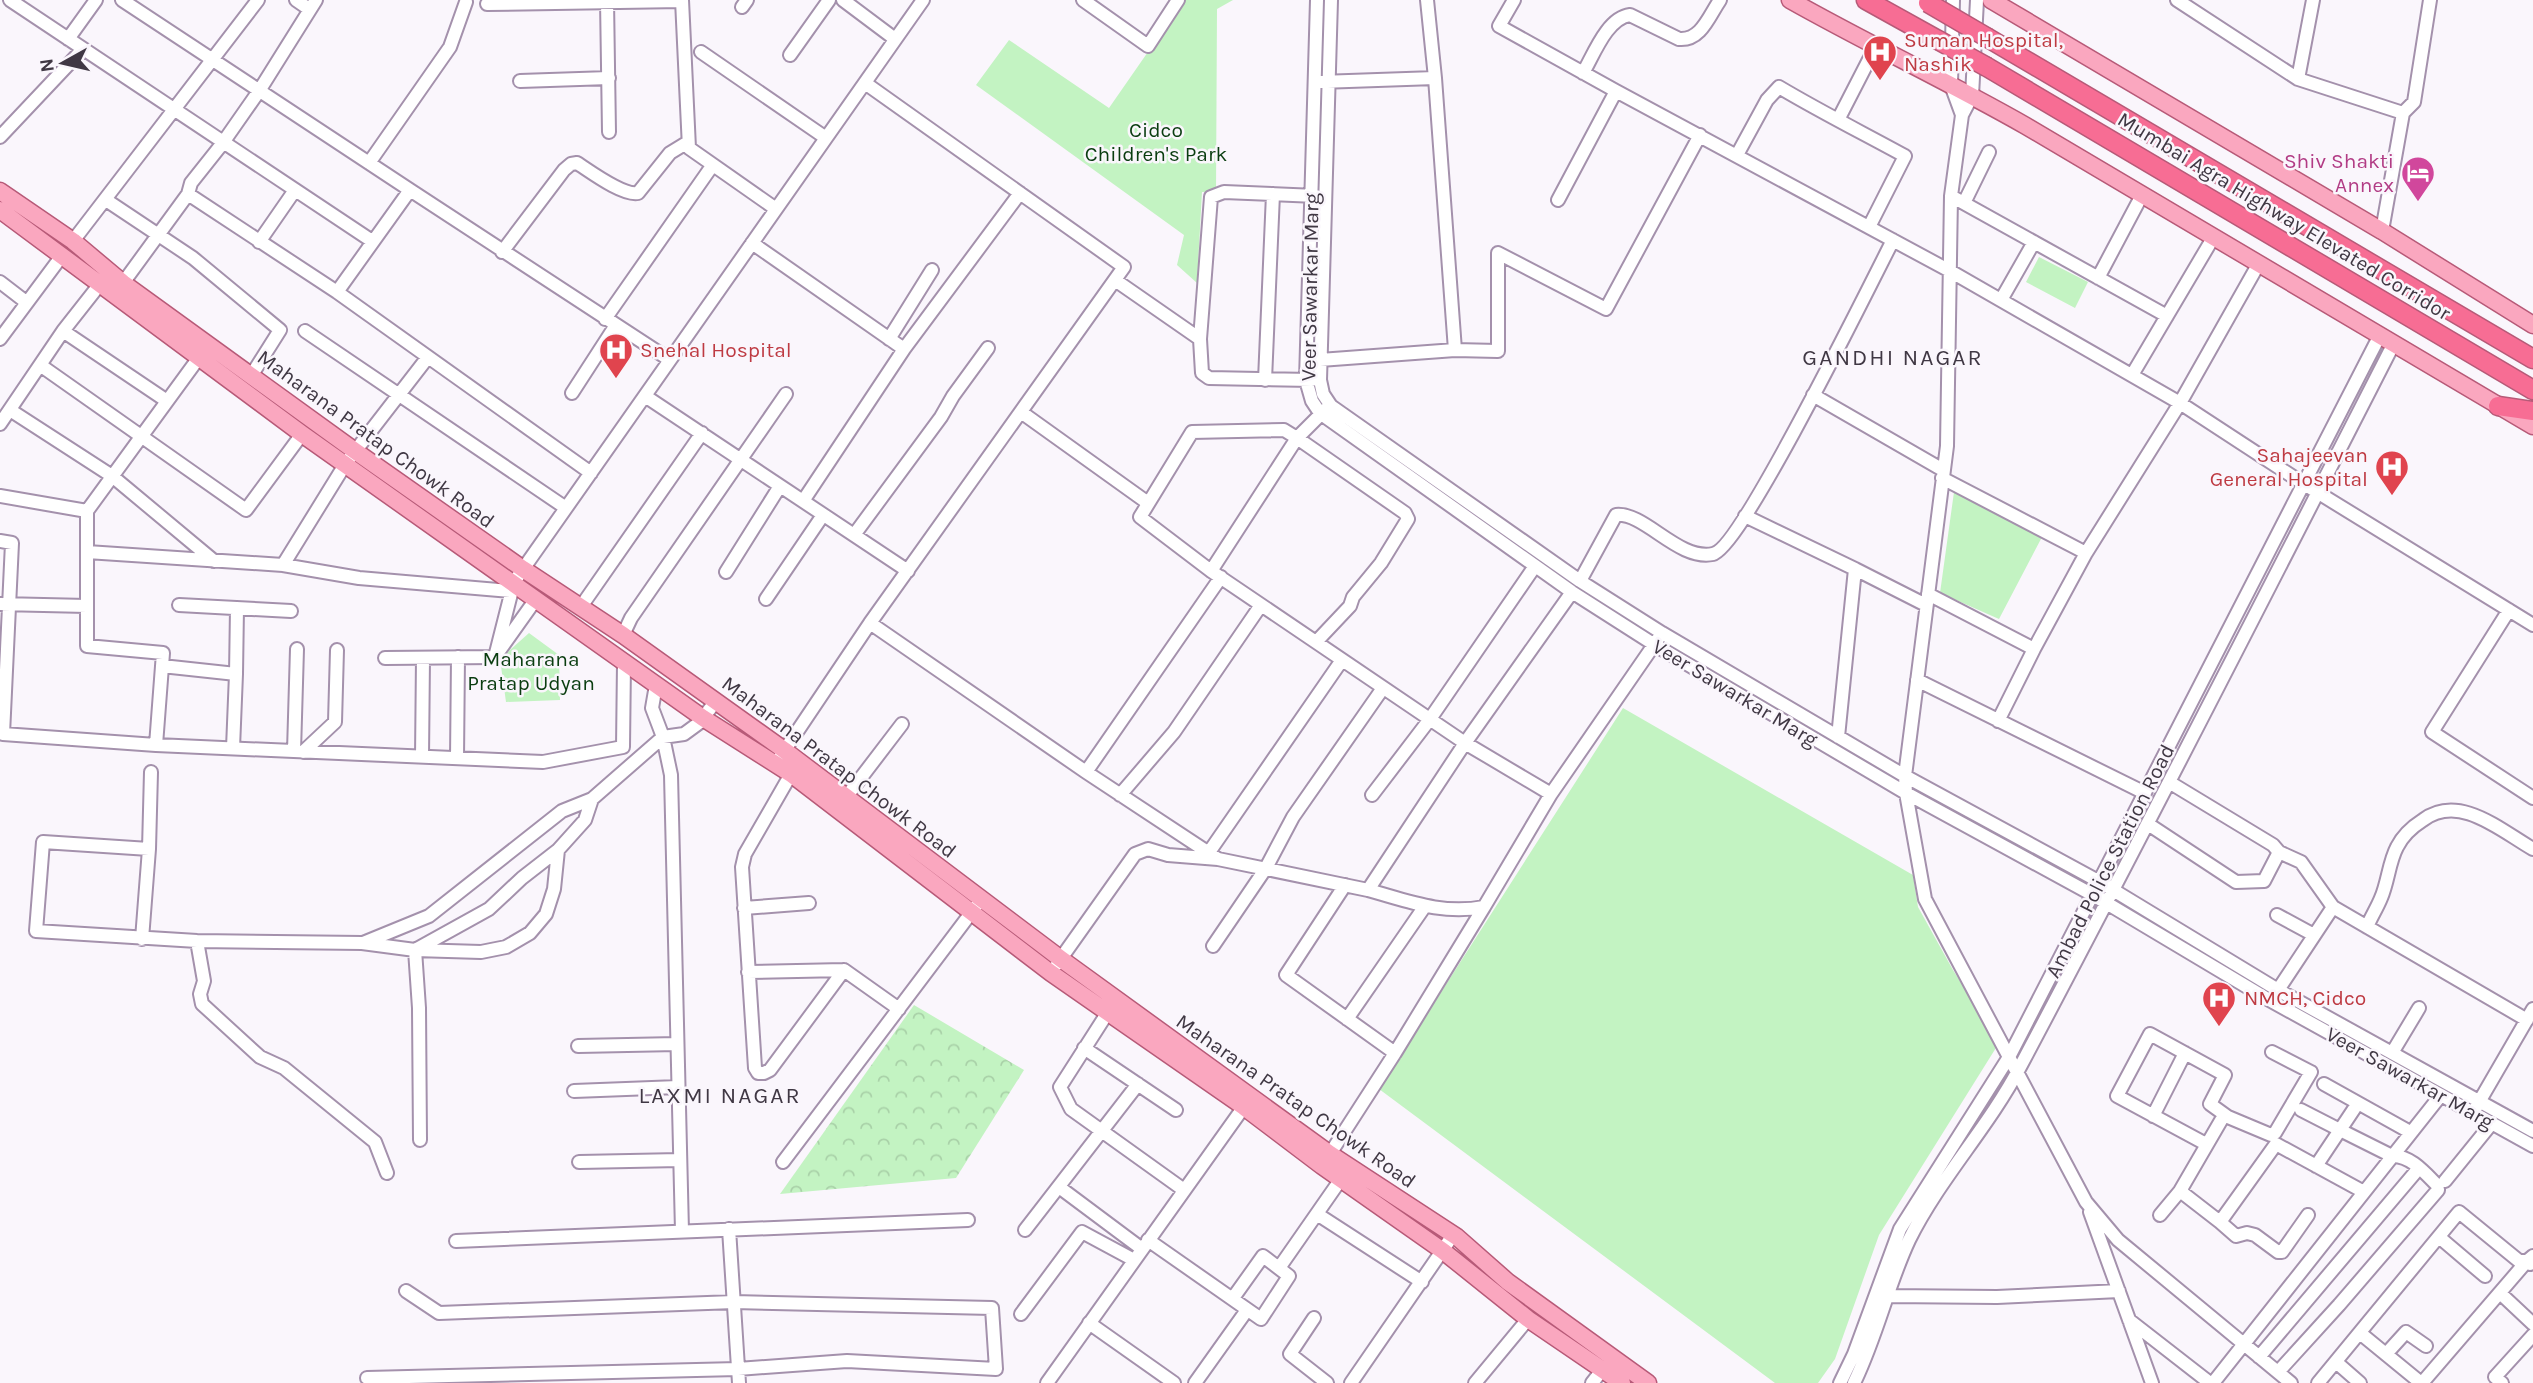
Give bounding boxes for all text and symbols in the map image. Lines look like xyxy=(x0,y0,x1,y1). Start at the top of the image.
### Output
north arrow xyxy=(28,28,98,98)
place label: Suman Hospital, Nashik xyxy=(1904,28,2063,76)
hospital icon: Suman Hospital, Nashik xyxy=(1861,33,1899,82)
text: N xyxy=(35,57,59,74)
street label: Mumbai Agra Highway Elevated Corridor xyxy=(2113,107,2455,325)
park label: Cidco Children's Park xyxy=(1085,118,1227,166)
place label: Shiv Shakti Annex xyxy=(2284,149,2394,197)
hotel icon: Shiv Shakti Annex xyxy=(2399,154,2437,203)
street label: Veer Sawarkar Marg xyxy=(1296,192,1324,381)
hospital icon: Snehal Hospital xyxy=(597,331,635,380)
place label: Snehal Hospital xyxy=(640,338,792,362)
district label: GANDHI NAGAR xyxy=(1802,344,1984,371)
street label: Maharana Pratap Chowk Road xyxy=(253,345,499,533)
place label: Sahajeevan General Hospital xyxy=(2210,443,2368,491)
hospital icon: Sahajeevan General Hospital xyxy=(2373,448,2411,497)
street label: Veer Sawarkar Marg xyxy=(1648,634,1822,752)
park label: Maharana Pratap Udyan xyxy=(467,647,595,695)
street label: Maharana Pratap Chowk Road xyxy=(717,671,961,863)
street label: Ambad Police Station Road xyxy=(2041,740,2179,982)
hospital icon: NMCH, Cidco xyxy=(2200,979,2238,1028)
place label: NMCH, Cidco xyxy=(2244,986,2366,1010)
street label: Maharana Pratap Chowk Road xyxy=(1172,1009,1420,1193)
street label: Veer Sawarkar Marg xyxy=(2322,1022,2498,1134)
district label: LAXMI NAGAR xyxy=(638,1082,802,1109)

